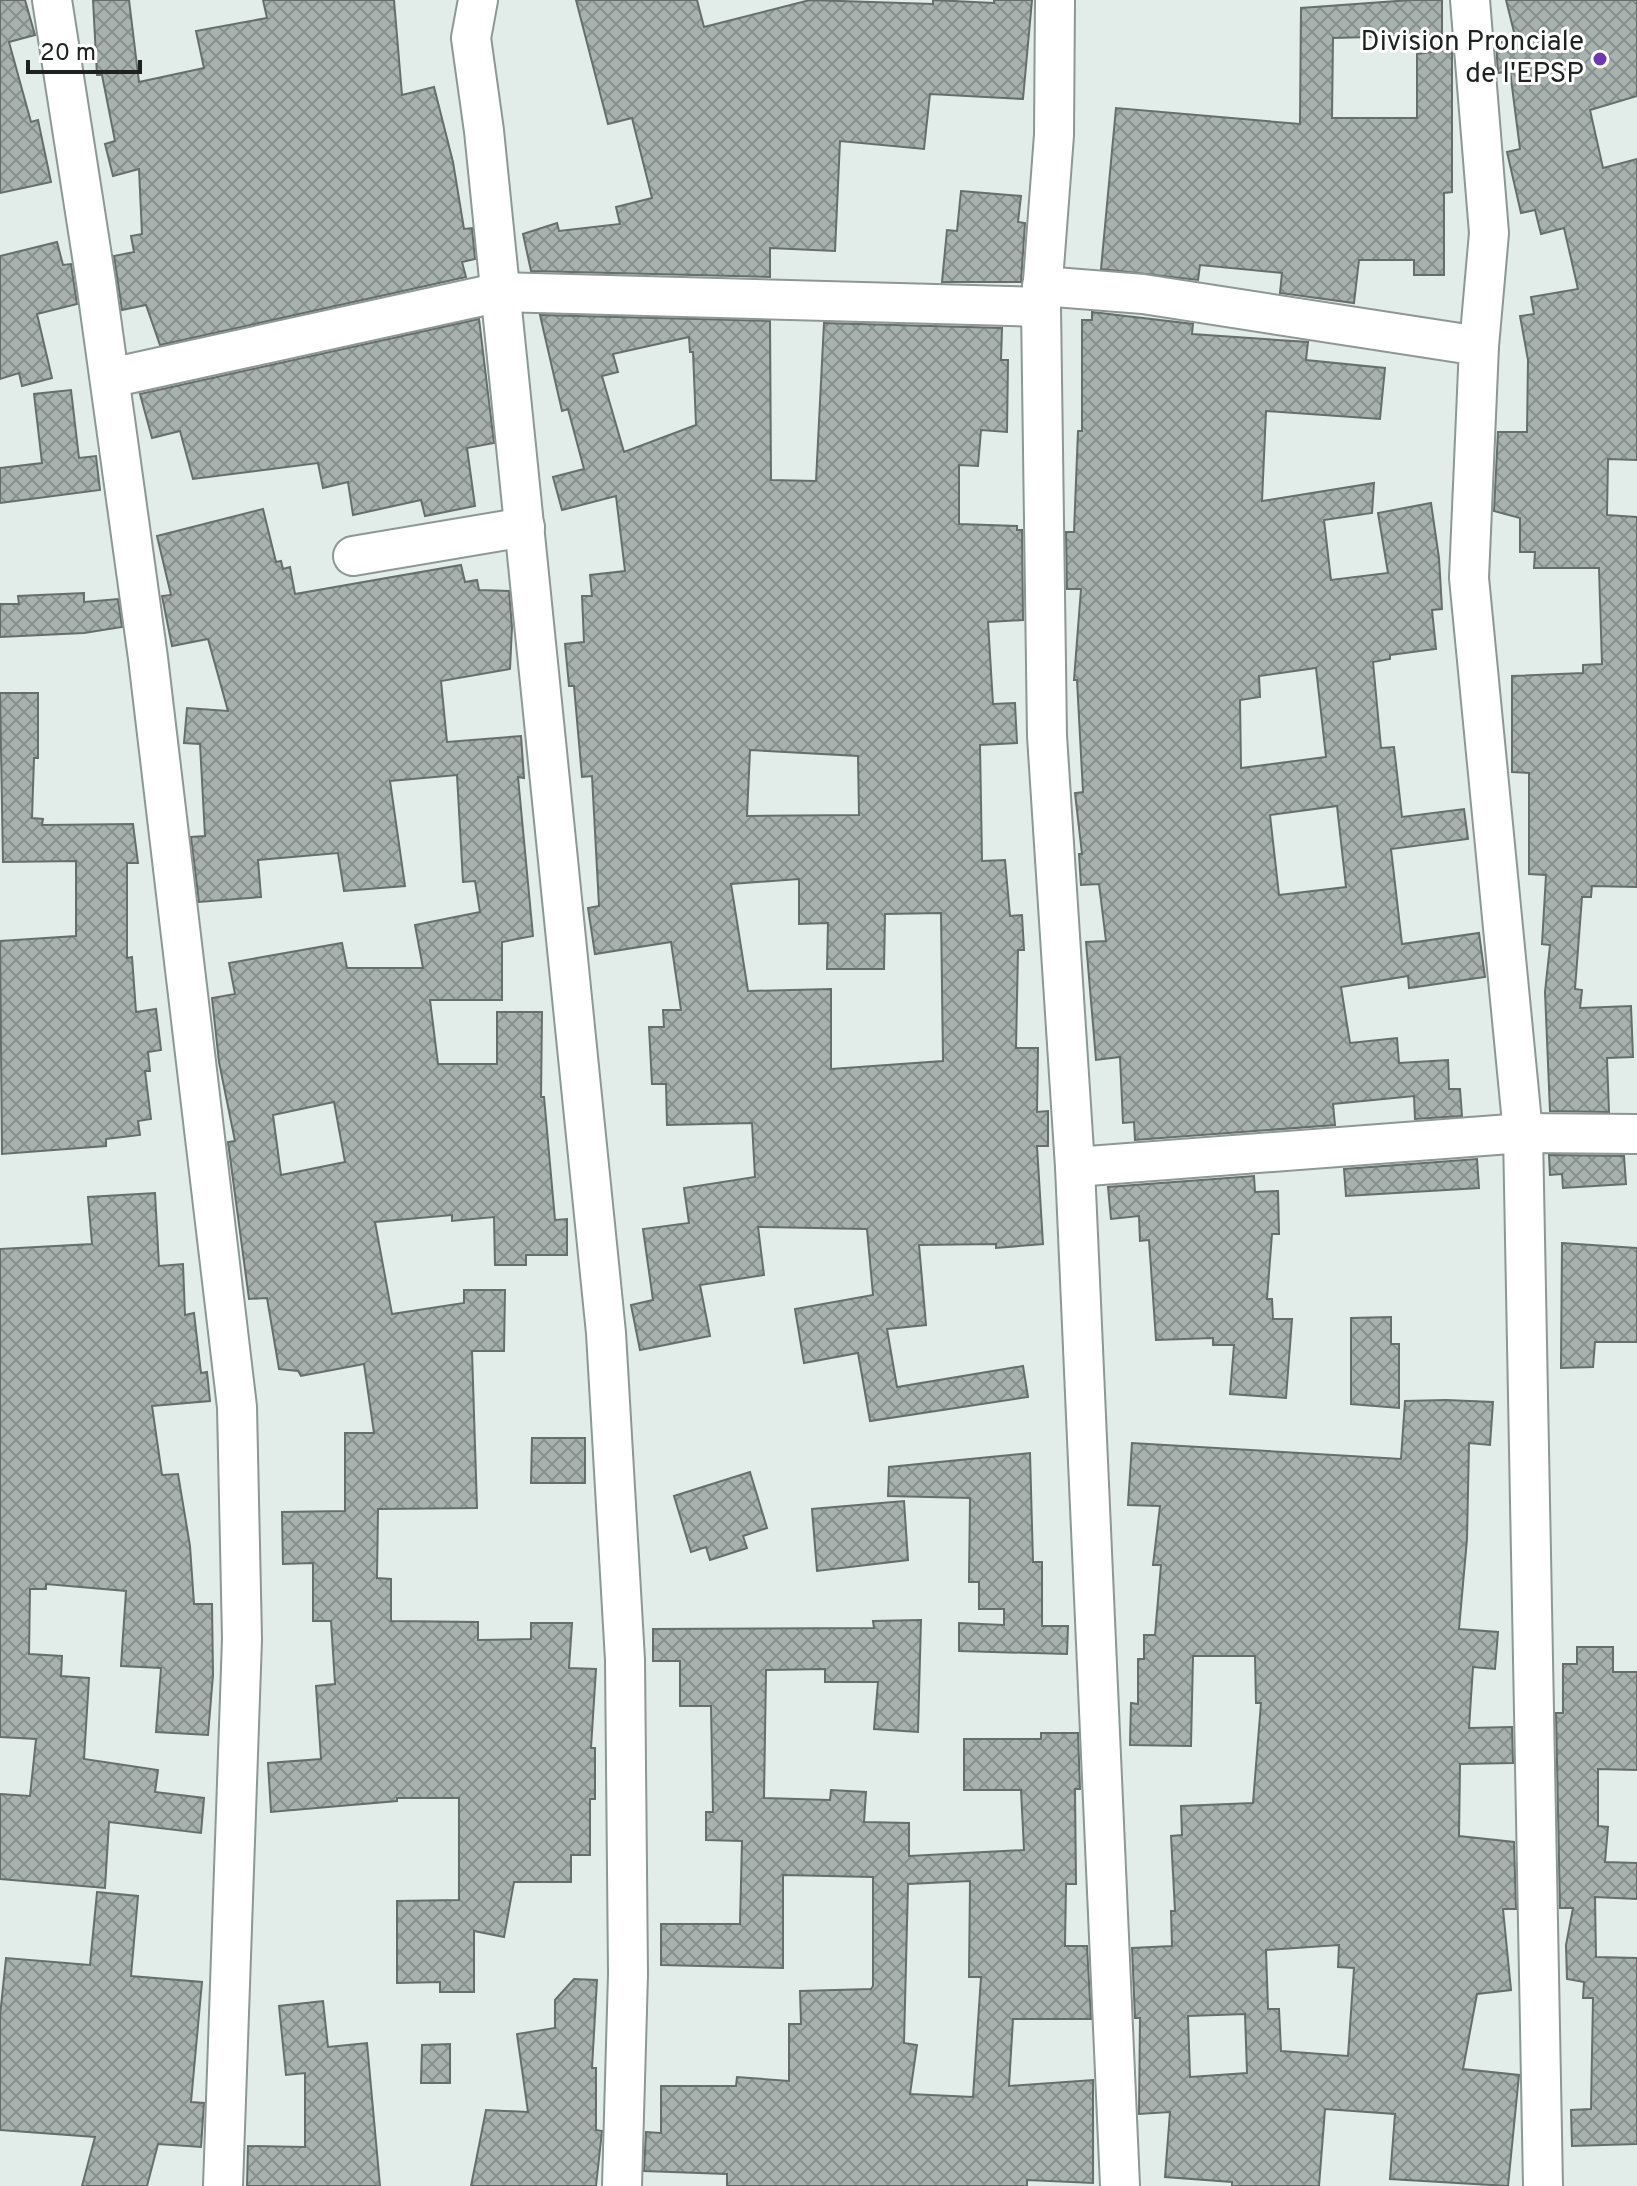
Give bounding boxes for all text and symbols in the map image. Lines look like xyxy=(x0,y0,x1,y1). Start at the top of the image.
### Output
scale bar xyxy=(28,24,140,74)
place label: Division Pronciale de l'EPSP xyxy=(1361,25,1584,93)
text: 20 m xyxy=(40,39,96,69)
marker: Division Pronciale de l'EPSP xyxy=(1591,50,1609,68)

